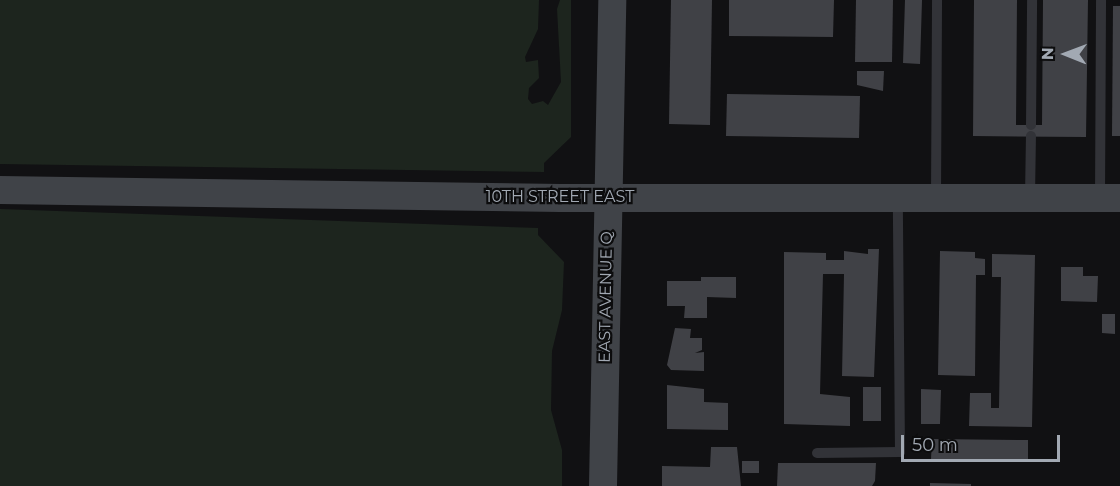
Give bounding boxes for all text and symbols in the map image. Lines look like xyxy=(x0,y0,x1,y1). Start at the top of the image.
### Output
north arrow xyxy=(1036,24,1096,84)
text: N xyxy=(1038,47,1057,60)
street label: 10TH STREET EAST xyxy=(486,187,634,207)
street label: EAST AVENUE Q xyxy=(595,231,617,363)
scale bar xyxy=(904,423,1063,461)
text: 50 m xyxy=(912,434,958,456)

